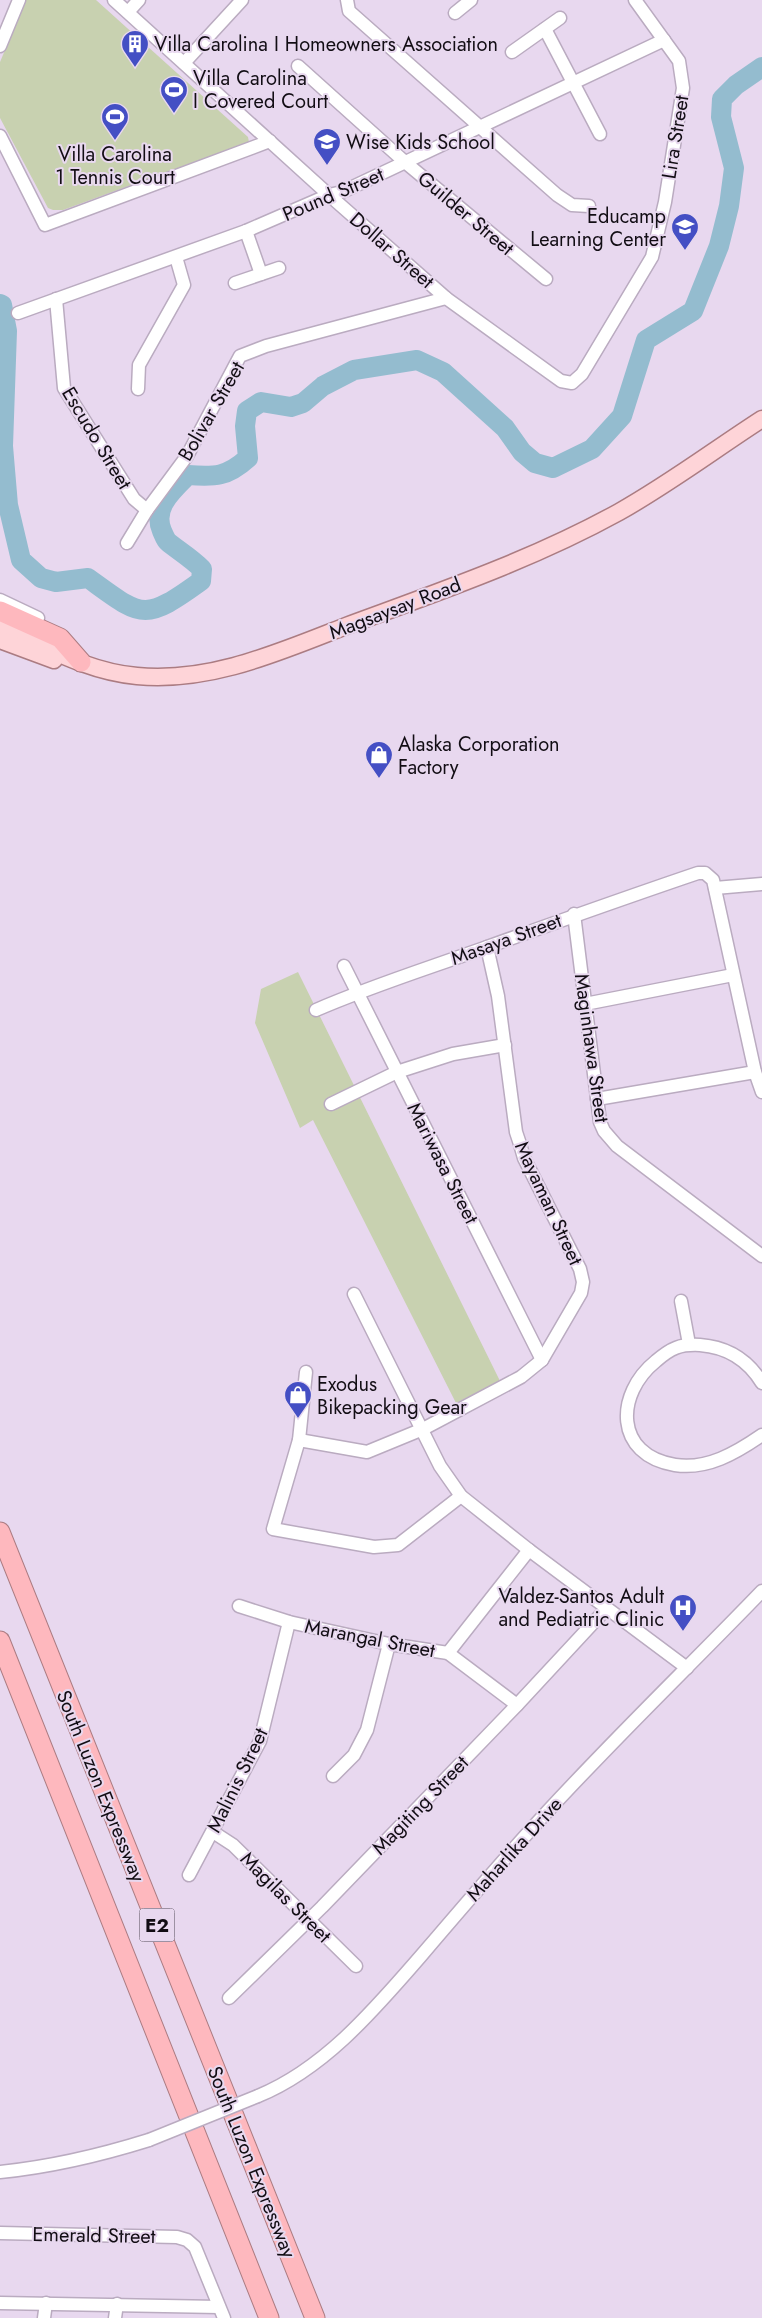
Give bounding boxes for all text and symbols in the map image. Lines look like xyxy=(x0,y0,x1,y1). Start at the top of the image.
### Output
building icon: Villa Carolina I Homeowners Association xyxy=(120,29,150,68)
place label: Villa Carolina I Homeowners Association xyxy=(154,30,498,59)
place label: Villa Carolina I Covered Court xyxy=(193,64,328,116)
sports icon: Villa Carolina I Covered Court xyxy=(159,75,189,114)
street label: Lira Street xyxy=(655,93,696,181)
sports icon: Villa Carolina 1 Tennis Court xyxy=(100,102,130,141)
school or university icon: Wise Kids School xyxy=(312,127,342,166)
place label: Wise Kids School xyxy=(346,128,495,157)
place label: Villa Carolina 1 Tennis Court xyxy=(55,140,175,192)
street label: Pound Street xyxy=(278,160,388,229)
street label: Guilder Street xyxy=(411,164,520,263)
place label: Educamp Learning Center xyxy=(530,202,666,254)
street label: Dollar Street xyxy=(343,205,441,296)
school or university icon: Educamp Learning Center xyxy=(670,212,700,251)
street label: Bolivar Street xyxy=(171,356,252,467)
street label: Escudo Street xyxy=(54,381,139,495)
street label: Magsaysay Road xyxy=(325,570,465,647)
place label: Alaska Corporation Factory xyxy=(398,730,560,782)
shop icon: Alaska Corporation Factory xyxy=(364,740,394,779)
street label: Masaya Street xyxy=(447,906,566,973)
street label: Maginhawa Street xyxy=(567,972,616,1124)
street label: Mariwasa Street xyxy=(400,1098,486,1229)
street label: Mayaman Street xyxy=(507,1137,590,1270)
place label: Exodus Bikepacking Gear xyxy=(317,1370,467,1422)
shop icon: Exodus Bikepacking Gear xyxy=(283,1380,313,1419)
place label: Valdez-Santos Adult and Pediatric Clinic xyxy=(498,1582,664,1634)
hospital icon: Valdez-Santos Adult and Pediatric Clinic xyxy=(668,1593,698,1632)
street label: Marangal Street xyxy=(302,1612,438,1665)
street label: South Luzon Expressway xyxy=(49,1686,152,1887)
street label: Malinis Street xyxy=(200,1723,275,1837)
street label: Magiting Street xyxy=(365,1749,475,1861)
street label: Maharlika Drive xyxy=(460,1791,569,1908)
street label: Magilas Street xyxy=(234,1845,338,1950)
road number: E2 xyxy=(140,1908,174,1942)
street label: South Luzon Expressway xyxy=(200,2062,303,2263)
street label: Emerald Street xyxy=(32,2220,156,2251)

